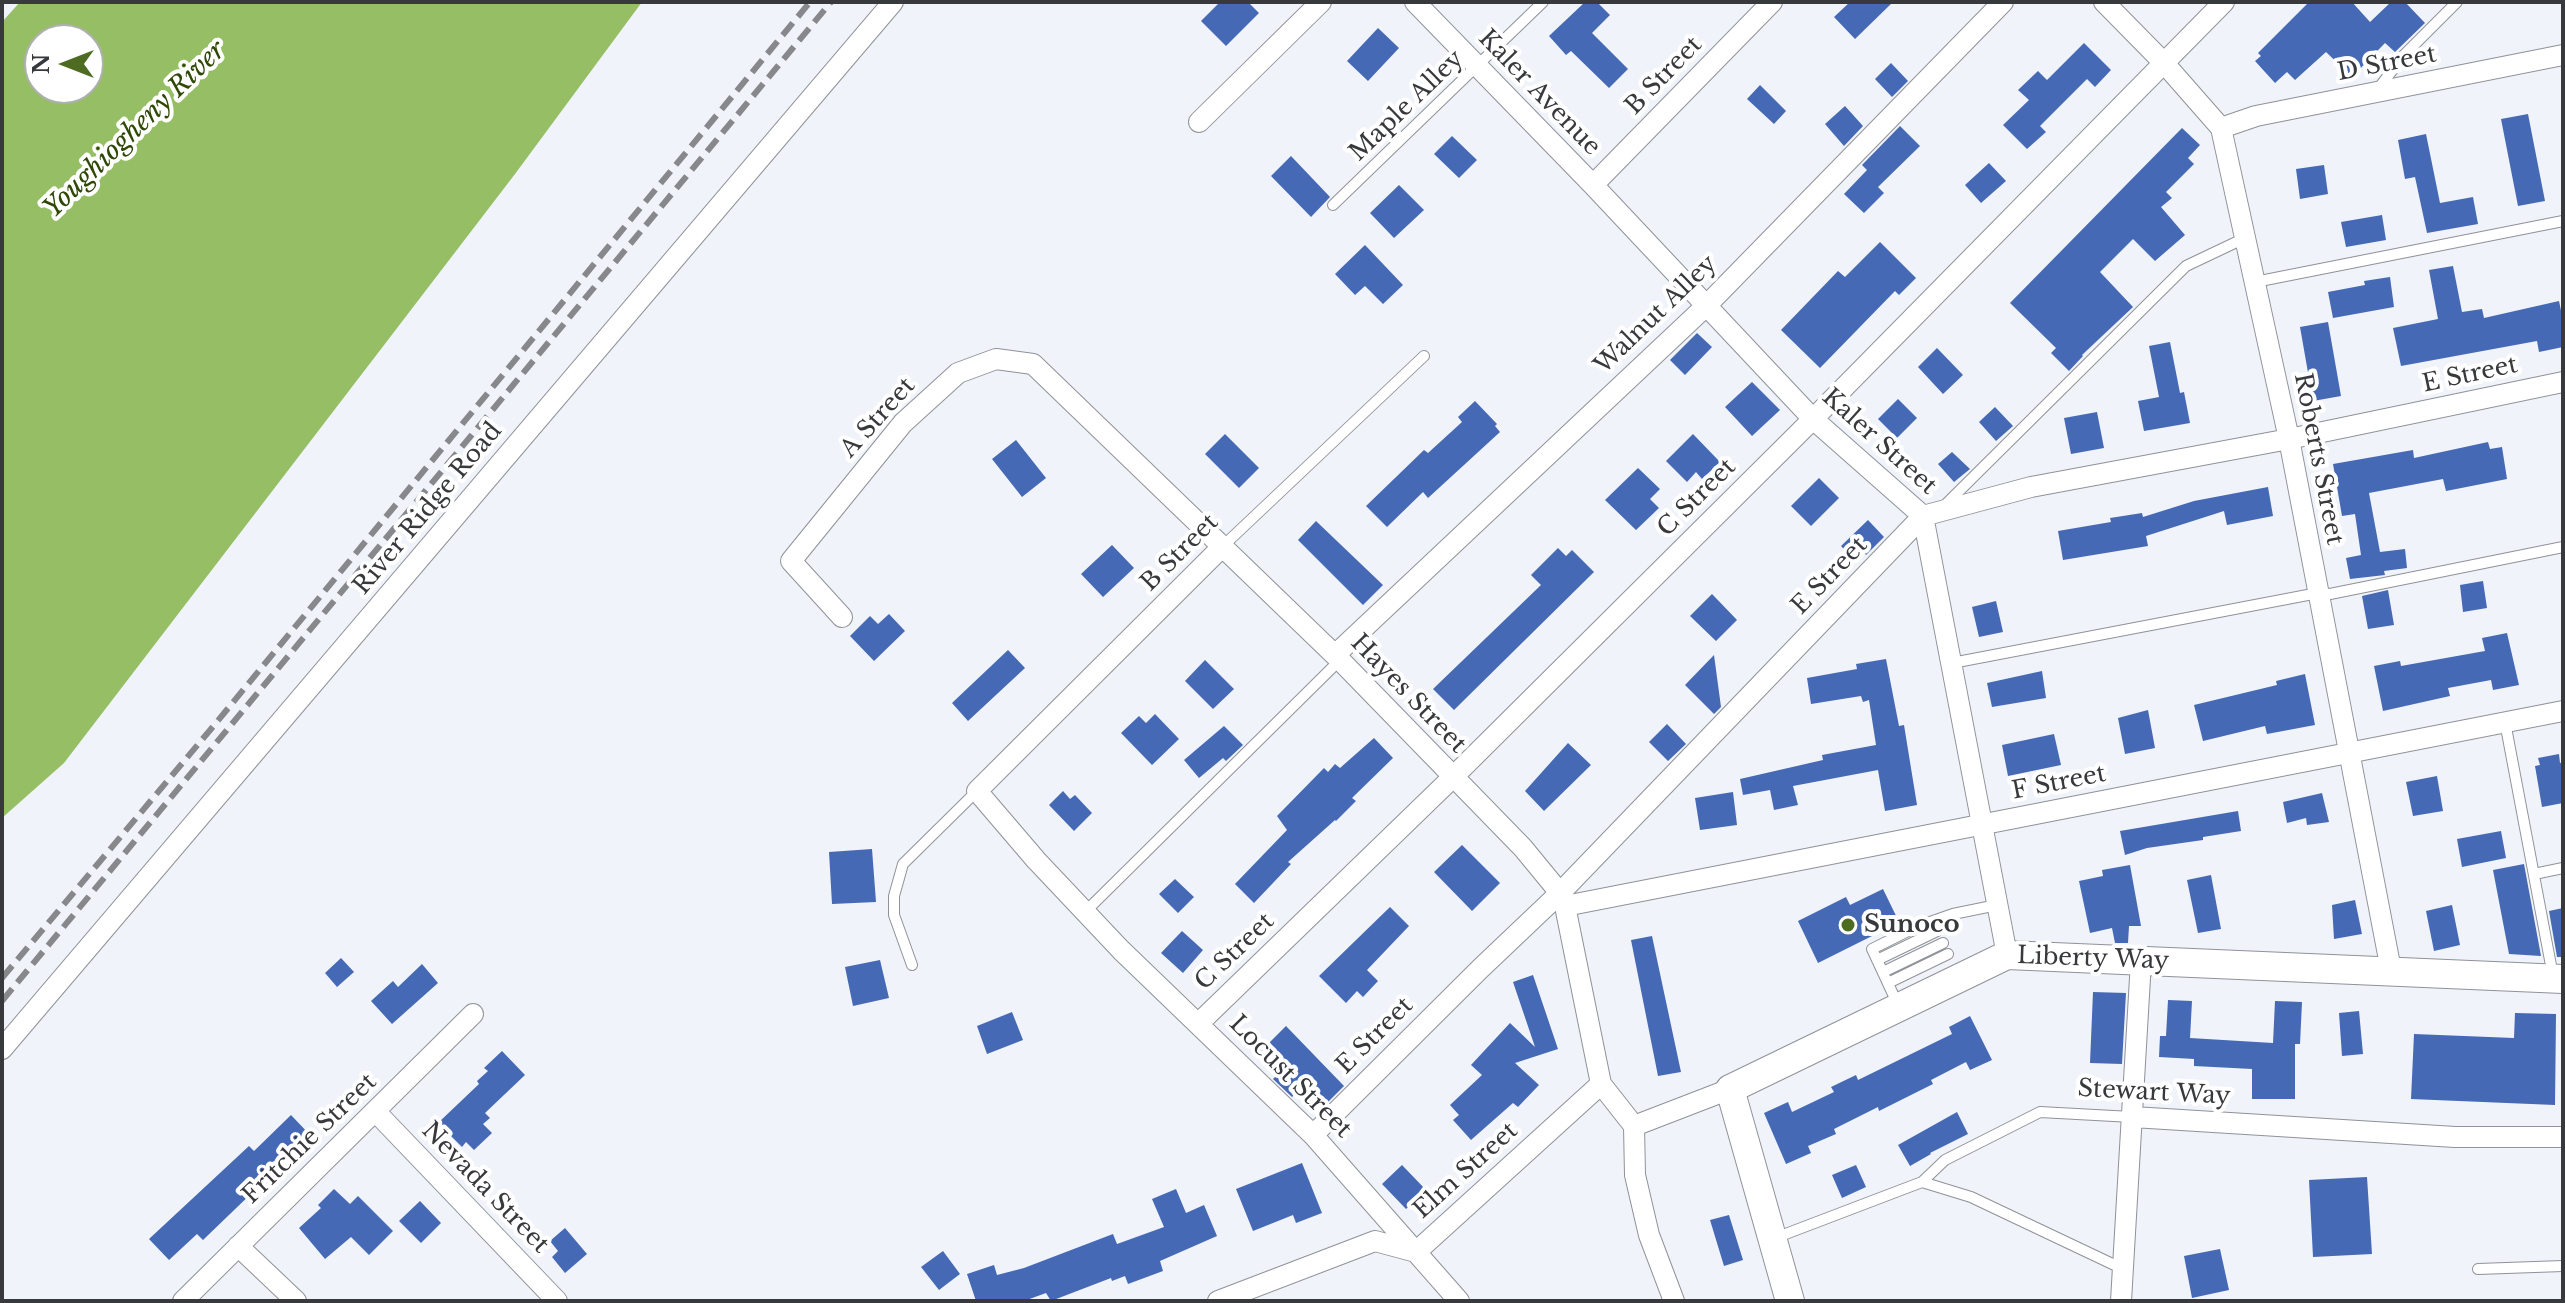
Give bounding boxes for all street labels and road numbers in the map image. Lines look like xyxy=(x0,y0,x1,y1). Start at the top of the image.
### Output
street label: Kaler Avenue xyxy=(1472,24,1606,162)
street label: B Street xyxy=(1620,31,1708,121)
street label: D Street xyxy=(2335,40,2439,88)
street label: Maple Alley xyxy=(1344,45,1470,167)
street label: Walnut Alley xyxy=(1589,250,1723,380)
street label: E Street xyxy=(2420,351,2520,399)
street label: Roberts Street xyxy=(2287,371,2349,547)
street label: A Street xyxy=(835,372,921,464)
street label: Kaler Street xyxy=(1816,383,1942,501)
street label: River Ridge Road xyxy=(348,417,508,601)
street label: C Street xyxy=(1652,453,1742,543)
street label: B Street xyxy=(1135,508,1225,598)
street label: E Street xyxy=(1786,531,1874,621)
street label: Hayes Street xyxy=(1344,629,1472,759)
street label: F Street xyxy=(2010,760,2108,806)
street label: C Street xyxy=(1190,907,1280,997)
street label: Liberty Way xyxy=(2017,942,2169,976)
street label: E Street xyxy=(1331,992,1419,1080)
street label: Locust Street xyxy=(1223,1010,1357,1144)
street label: Fritchie Street xyxy=(237,1068,383,1210)
street label: Stewart Way xyxy=(2077,1075,2231,1111)
street label: Nevada Street xyxy=(415,1117,555,1259)
street label: Elm Street xyxy=(1408,1117,1524,1225)

